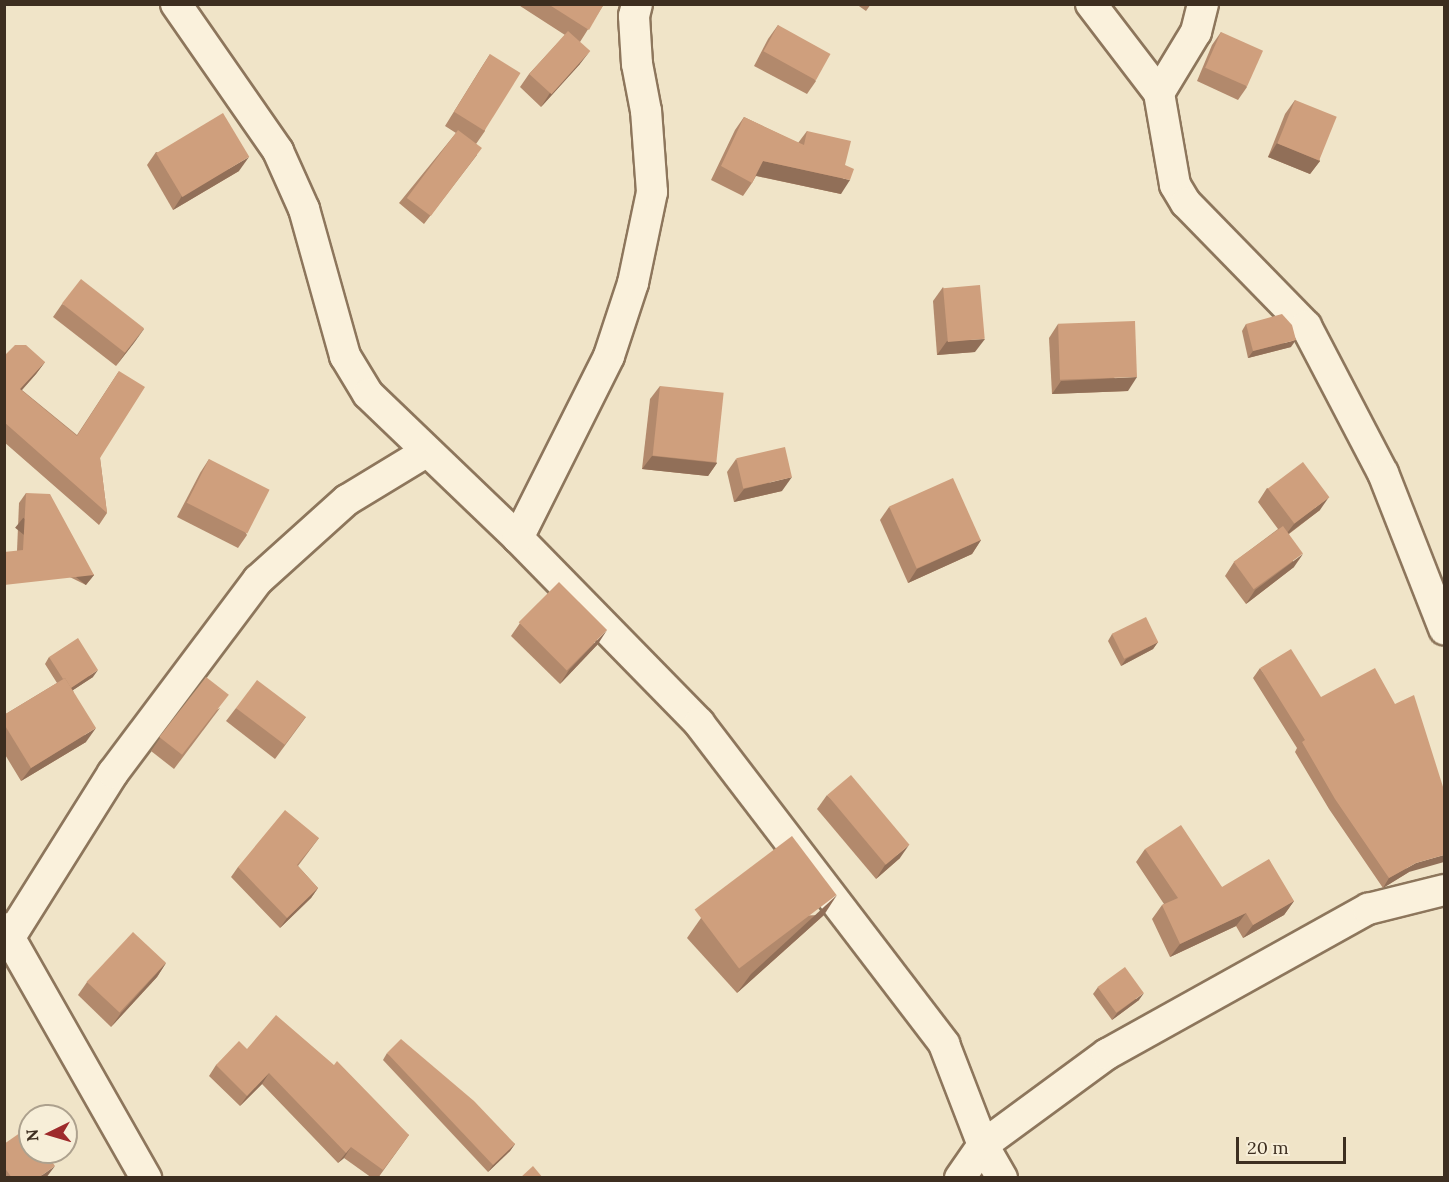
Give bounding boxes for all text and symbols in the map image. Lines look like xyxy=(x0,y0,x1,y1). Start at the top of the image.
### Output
north arrow xyxy=(18,1104,78,1164)
scale bar xyxy=(1239,1125,1348,1163)
text: N xyxy=(22,1128,43,1142)
text: 20 m xyxy=(1247,1136,1289,1159)

